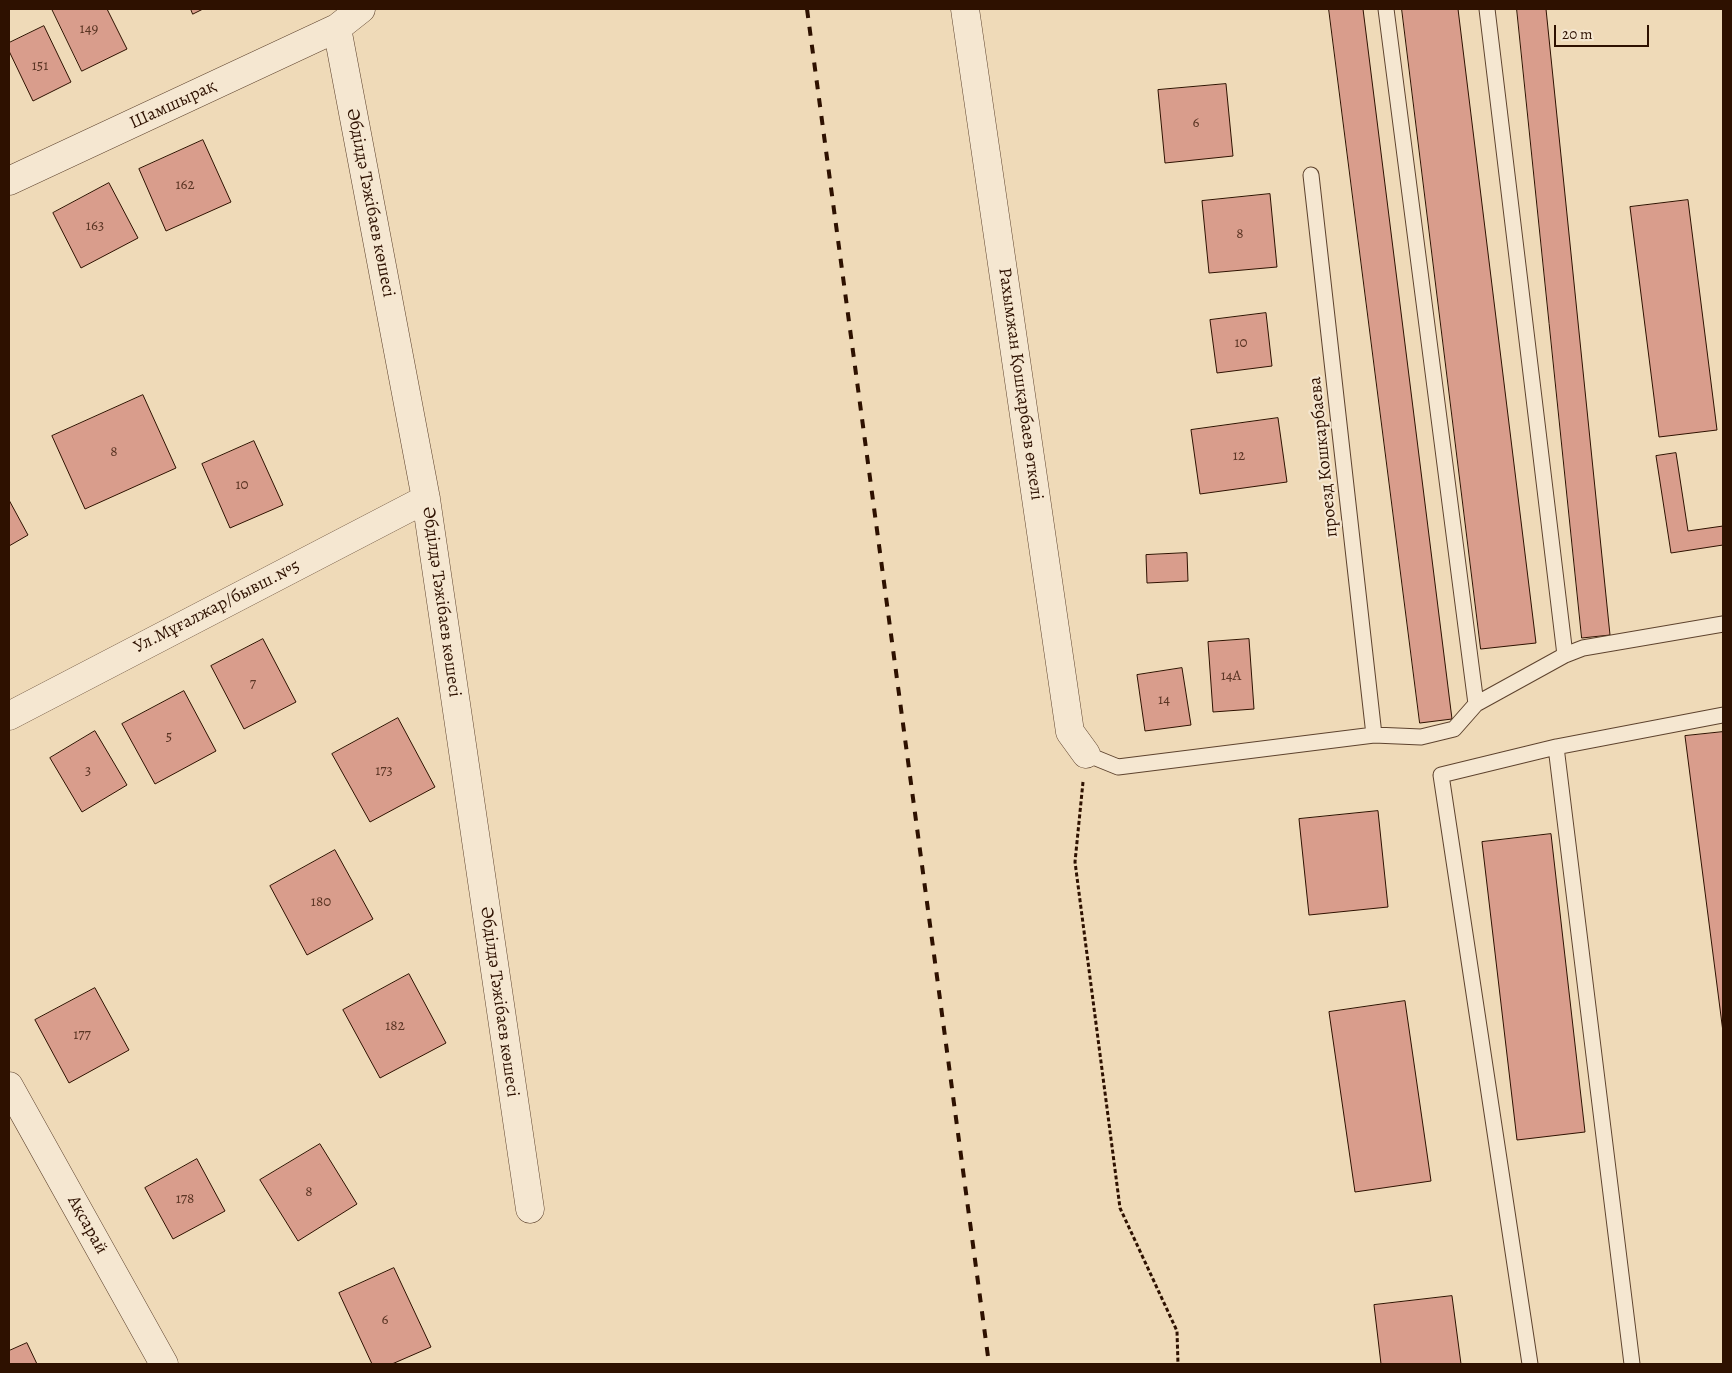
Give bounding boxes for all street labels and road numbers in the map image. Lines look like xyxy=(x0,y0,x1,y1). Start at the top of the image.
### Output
street label: Шамшырақ xyxy=(126,76,220,134)
street label: Әбділдә Тәжібаев көшесі xyxy=(341,107,399,299)
street label: Рахымжан Қошқарбаев өткелі xyxy=(993,266,1047,502)
street label: проезд Кошкарбаева xyxy=(1305,376,1343,538)
street label: Әбділдә Тәжібаев көшесі xyxy=(417,505,465,699)
street label: Ул.Мұғалжар/бывш.№5 xyxy=(130,556,304,658)
street label: Әбділдә Тәжібаев көшесі xyxy=(475,905,523,1099)
street label: Ақсарай xyxy=(62,1192,112,1258)

